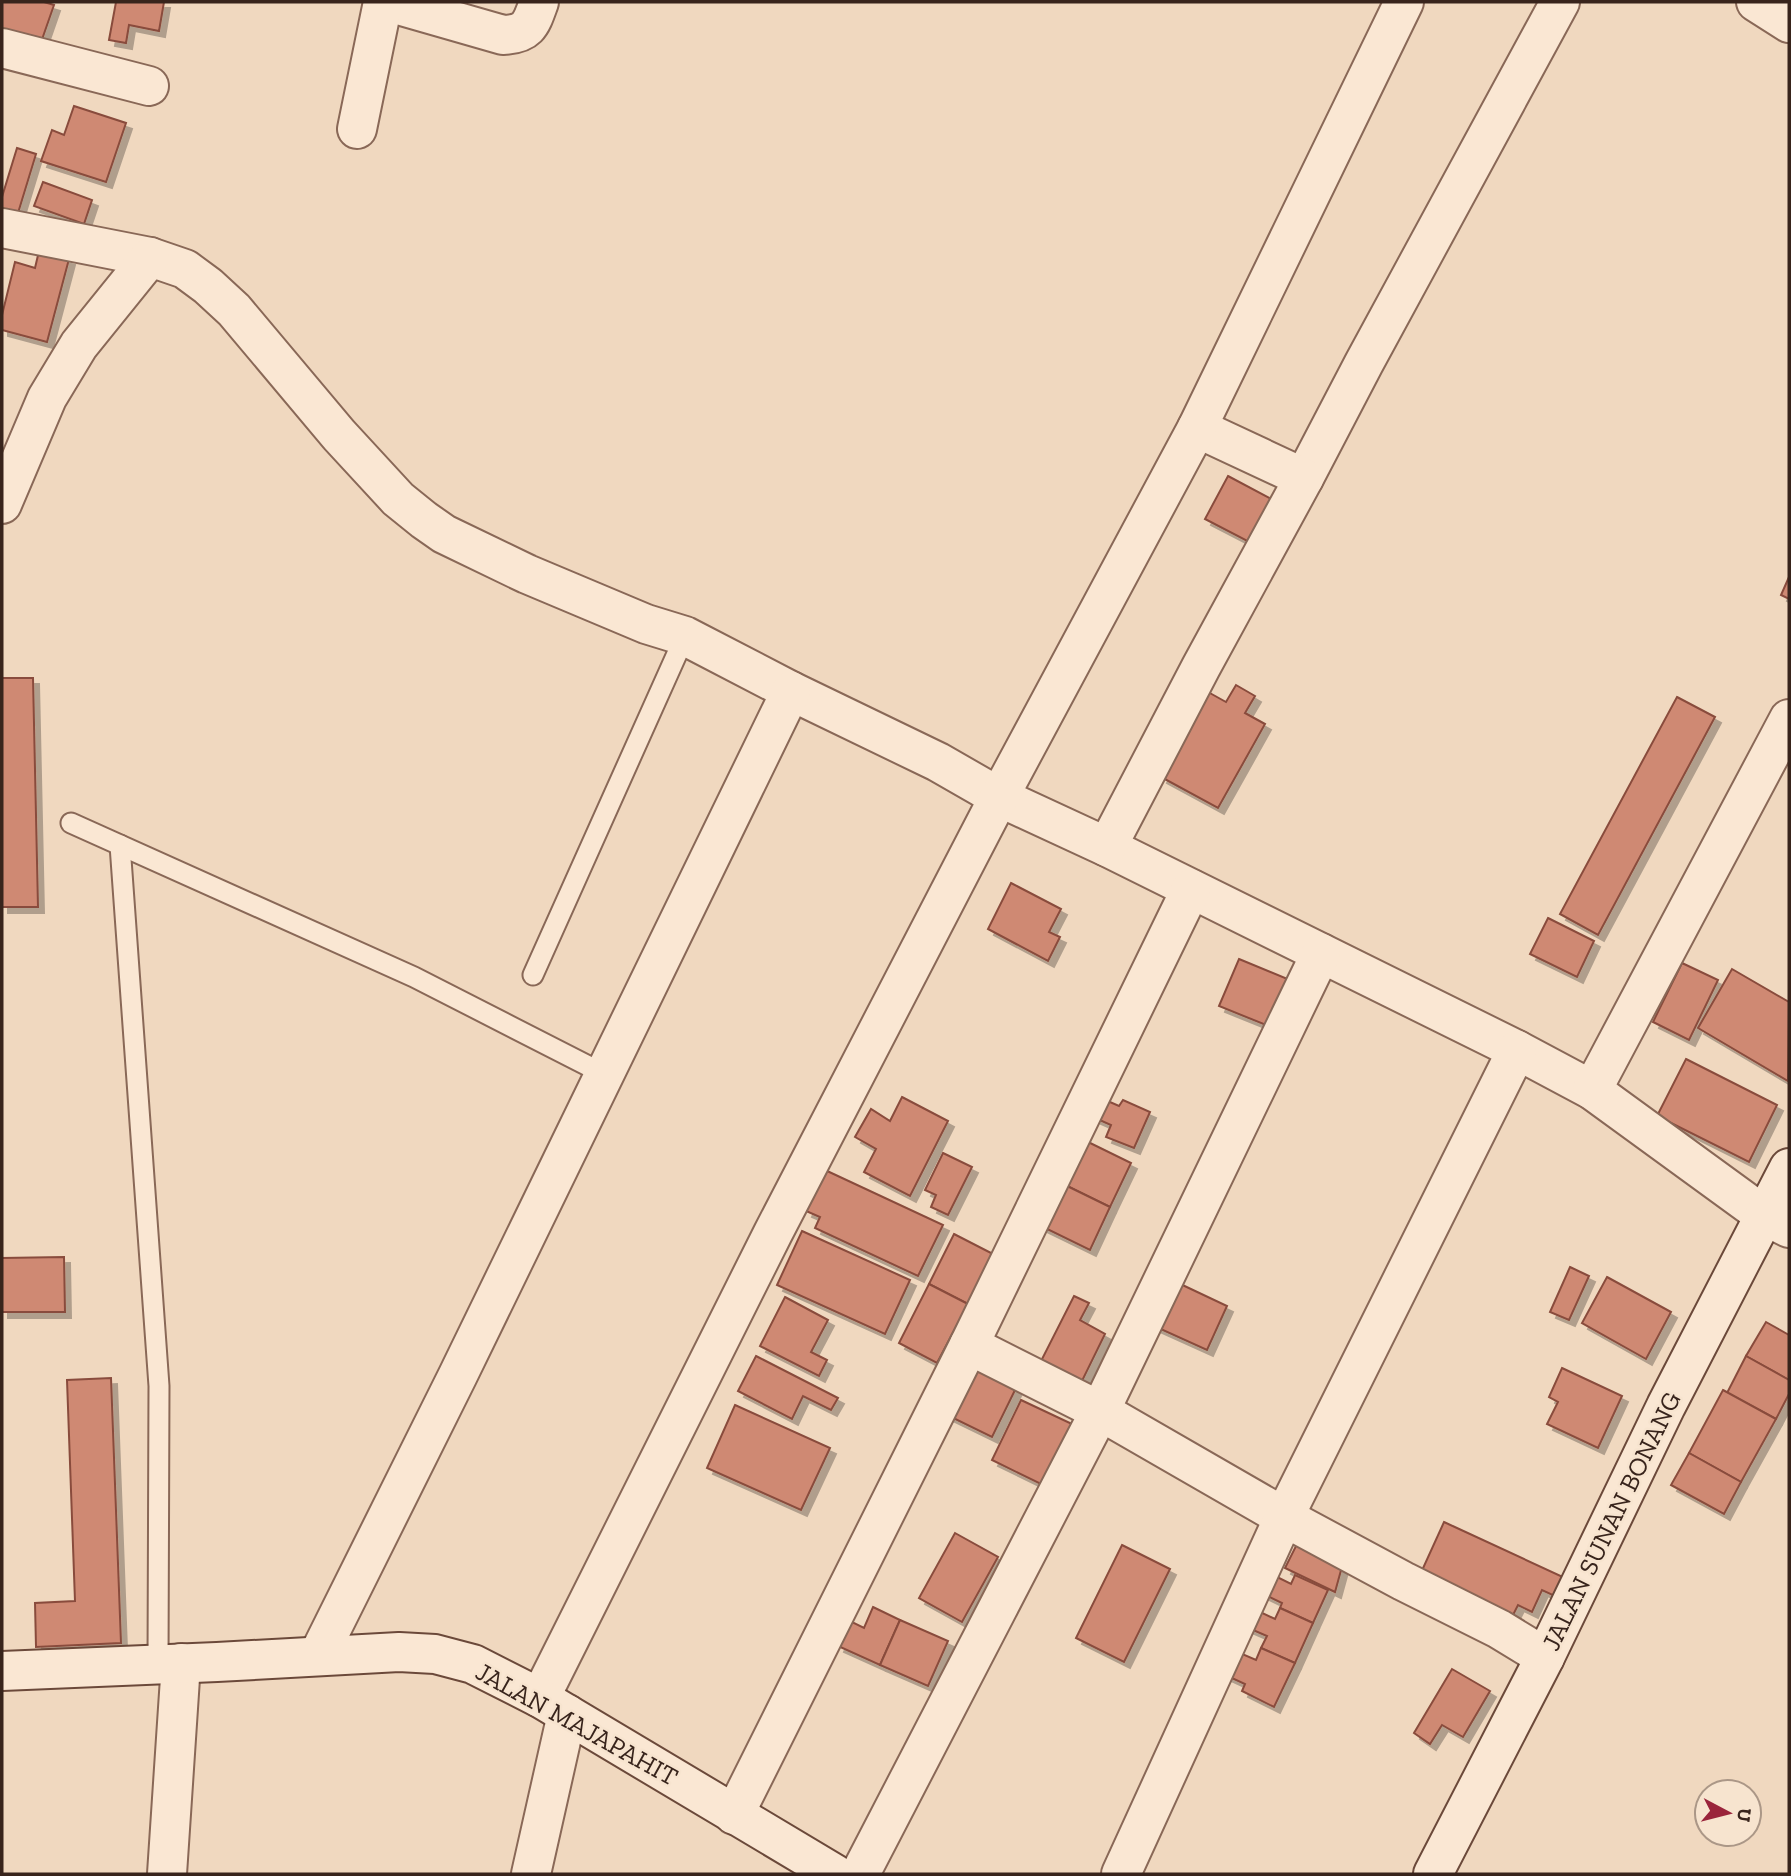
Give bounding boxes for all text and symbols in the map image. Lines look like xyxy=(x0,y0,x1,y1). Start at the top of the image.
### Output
street label: JALAN SUNAN BONANG xyxy=(1534,1386,1688,1656)
street label: JALAN MAJAPAHIT xyxy=(470,1655,684,1793)
north arrow xyxy=(1693,1778,1763,1848)
text: U xyxy=(1732,1807,1757,1824)

